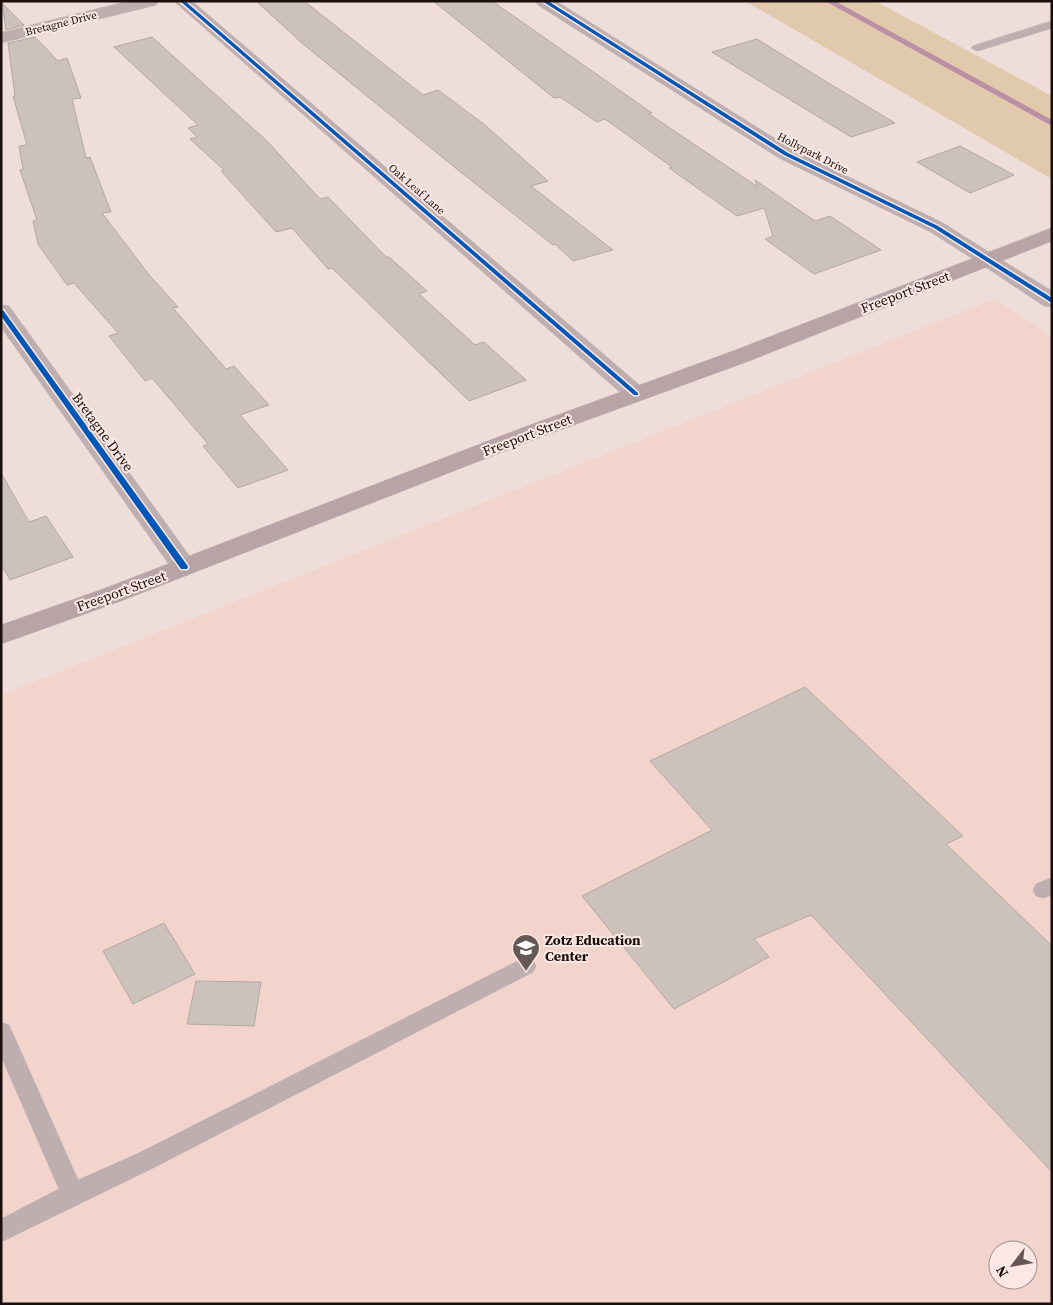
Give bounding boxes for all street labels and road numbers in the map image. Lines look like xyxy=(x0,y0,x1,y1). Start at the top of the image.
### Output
street label: Bretagne Drive xyxy=(24,7,99,40)
street label: Hollypark Drive xyxy=(775,129,851,178)
street label: Oak Leaf Lane xyxy=(385,161,448,218)
street label: Freeport Street xyxy=(858,266,953,318)
street label: Bretagne Drive xyxy=(68,388,138,476)
street label: Freeport Street xyxy=(480,409,575,461)
street label: Freeport Street xyxy=(74,565,169,616)

